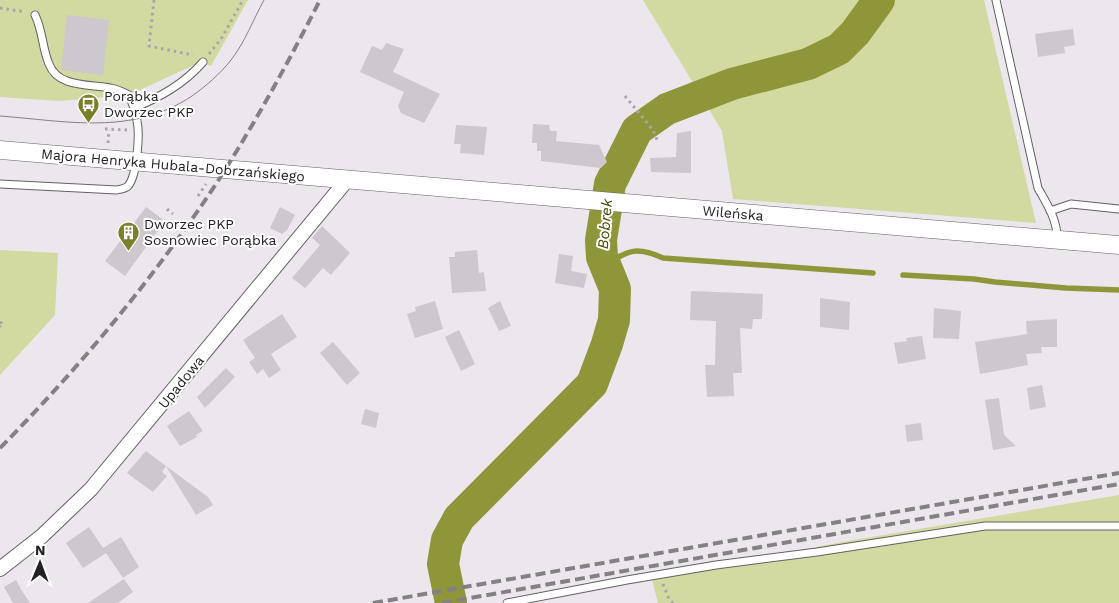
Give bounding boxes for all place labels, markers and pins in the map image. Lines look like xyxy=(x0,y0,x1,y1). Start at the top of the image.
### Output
place label: Porąbka Dworzec PKP xyxy=(104,88,194,120)
bus stop icon: Porąbka Dworzec PKP xyxy=(76,92,100,123)
place label: Dworzec PKP Sosnowiec Porąbka xyxy=(144,216,277,248)
building icon: Dworzec PKP Sosnowiec Porąbka xyxy=(116,220,140,251)

